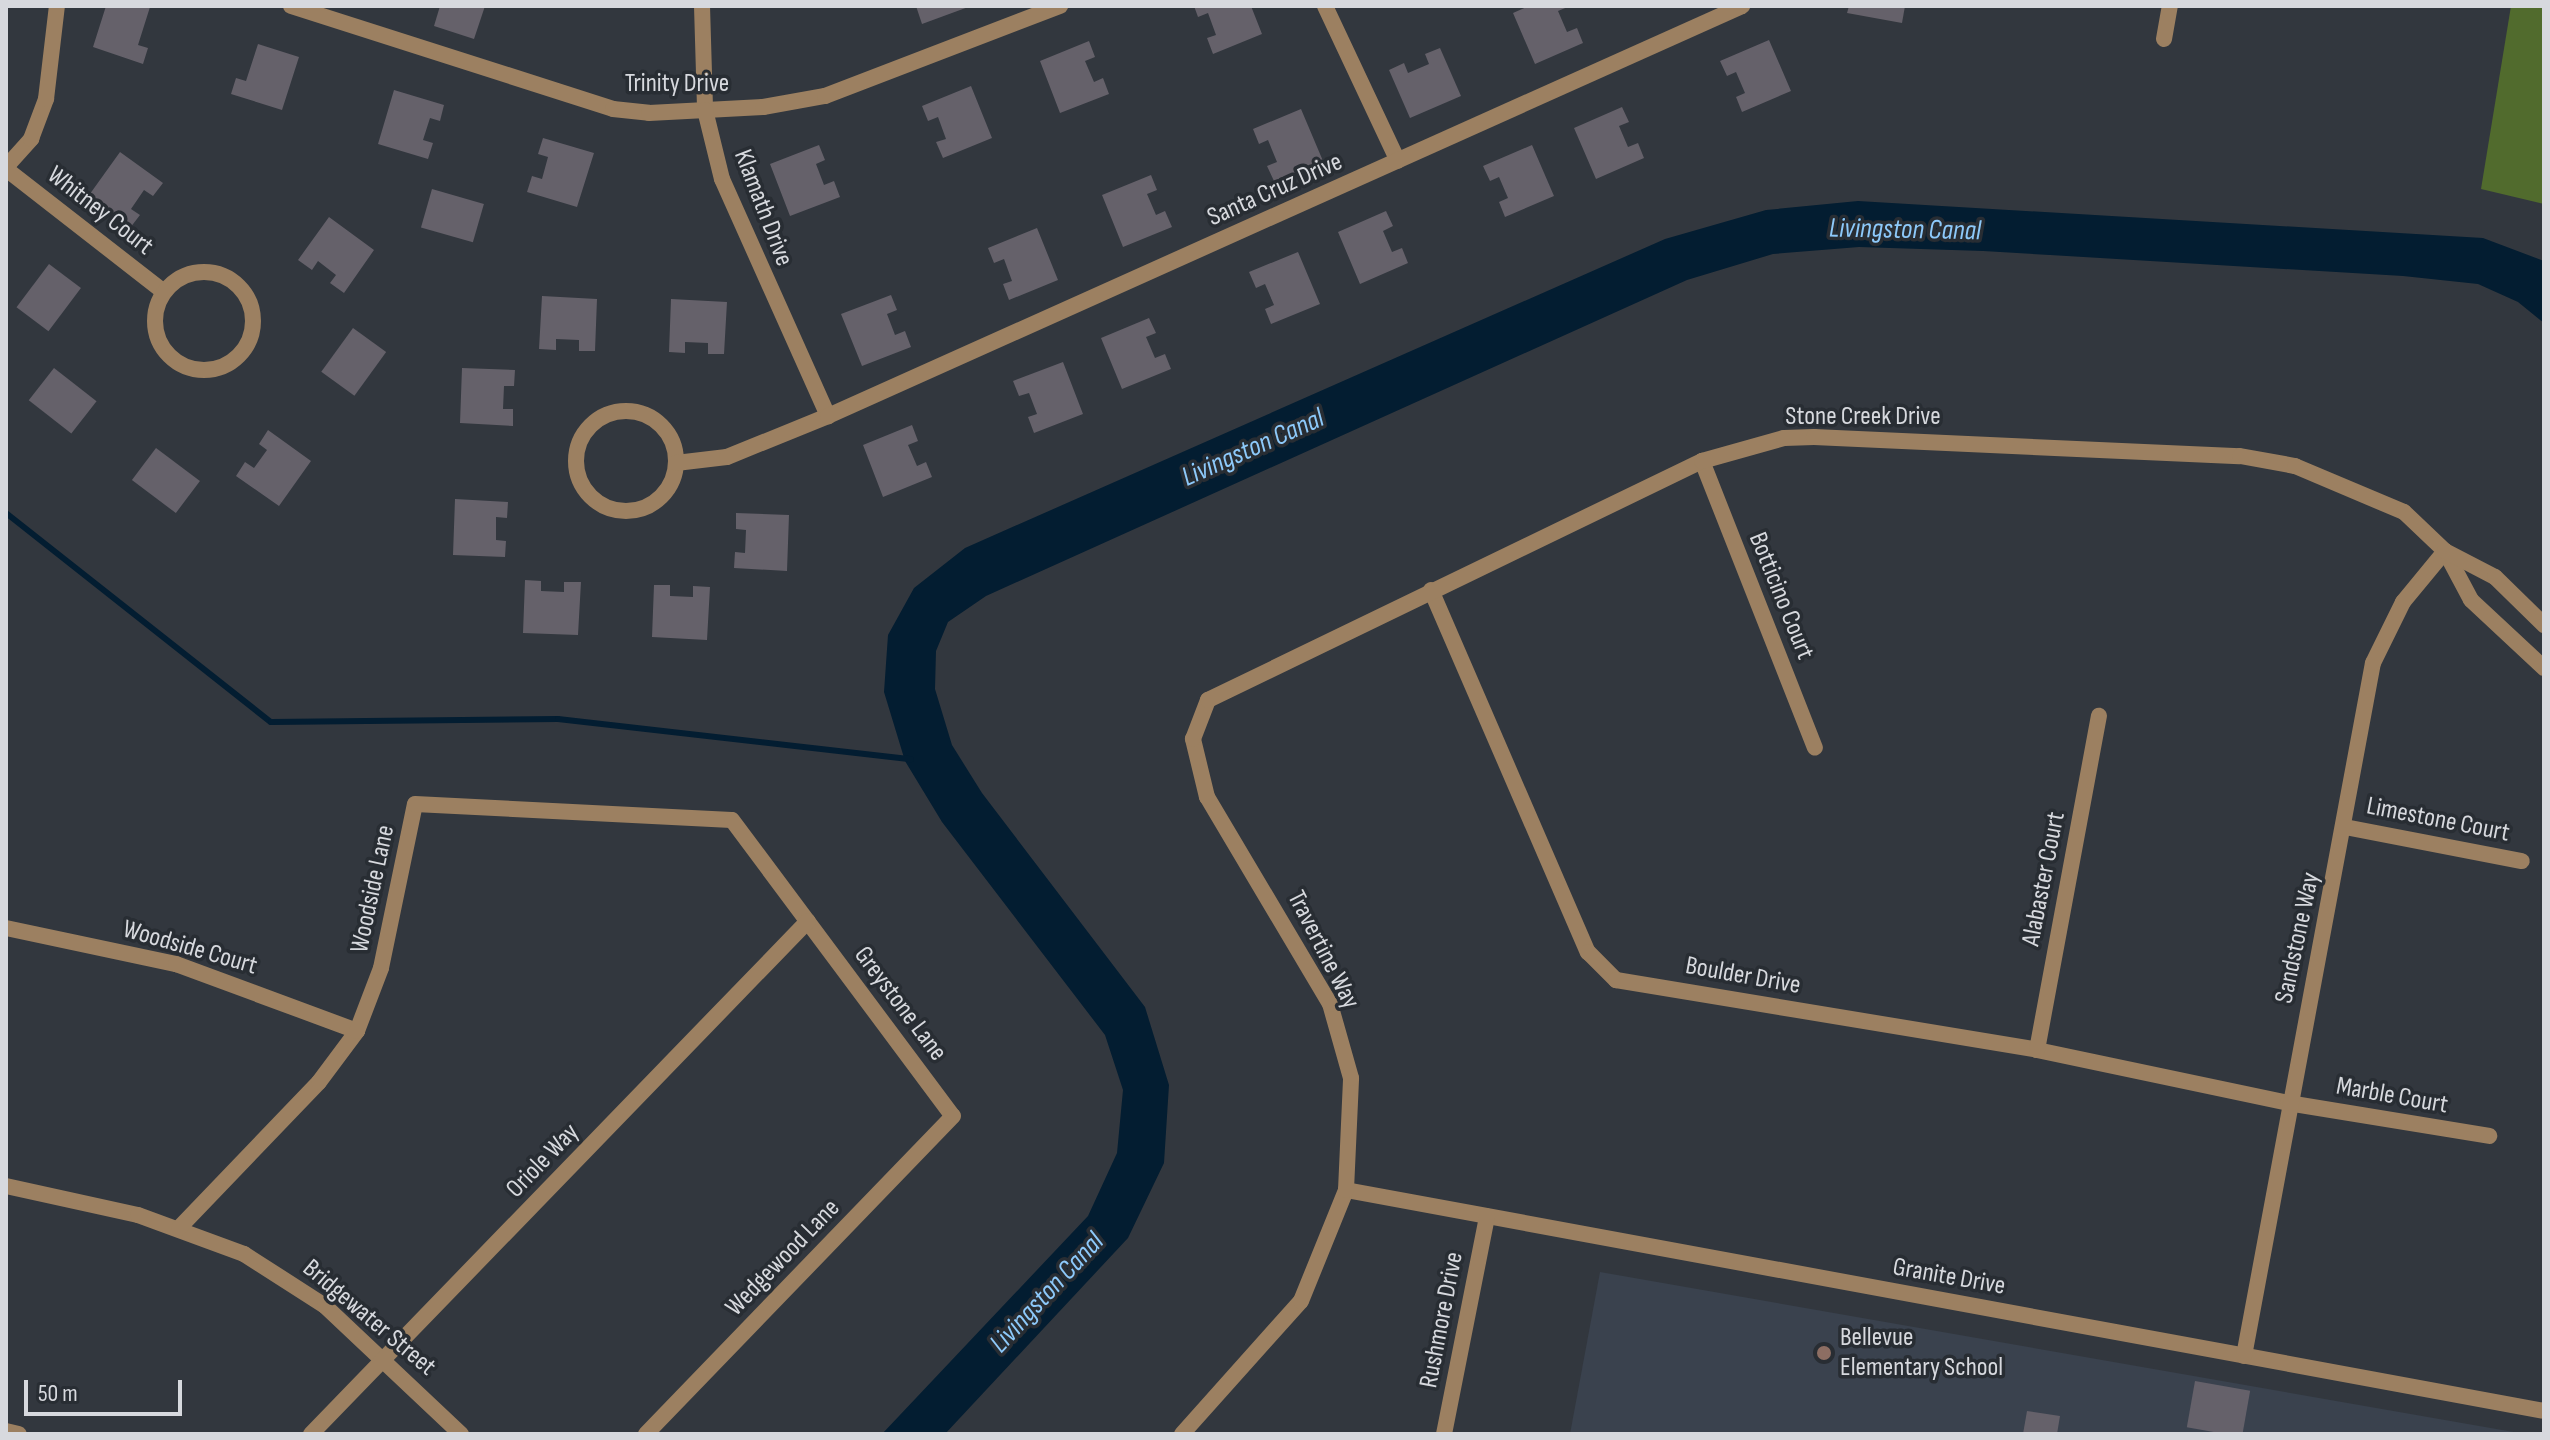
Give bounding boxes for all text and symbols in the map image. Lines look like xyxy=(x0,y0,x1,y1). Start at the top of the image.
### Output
street label: Trinity Drive xyxy=(625,68,729,100)
street label: Klamath Drive xyxy=(727,145,799,271)
street label: Santa Cruz Drive xyxy=(1203,146,1347,234)
street label: Whitney Court xyxy=(41,160,159,262)
water label: Livingston Canal xyxy=(1829,212,1981,248)
street label: Stone Creek Drive xyxy=(1785,401,1941,433)
water label: Livingston Canal xyxy=(1177,402,1329,494)
street label: Botticino Court xyxy=(1741,528,1821,664)
street label: Limestone Court xyxy=(2364,791,2512,849)
street label: Alabaster Court xyxy=(2016,809,2072,949)
street label: Woodside Lane xyxy=(344,822,402,956)
street label: Sandstone Way xyxy=(2269,870,2327,1006)
street label: Travertine Way xyxy=(1280,886,1366,1014)
street label: Woodside Court xyxy=(119,914,261,982)
street label: Greystone Lane xyxy=(847,941,953,1067)
street label: Boulder Drive xyxy=(1683,951,1803,1001)
street label: Marble Court xyxy=(2334,1071,2450,1121)
street label: Oriole Way xyxy=(500,1117,586,1205)
street label: Wedgewood Lane xyxy=(719,1193,847,1323)
water label: Livingston Canal xyxy=(983,1226,1111,1360)
street label: Rushmore Drive xyxy=(1414,1249,1470,1391)
street label: Granite Drive xyxy=(1890,1252,2008,1302)
street label: Bridgewater Street xyxy=(296,1253,442,1383)
place label: Bellevue Elementary School xyxy=(1840,1322,2003,1384)
marker: Bellevue Elementary School xyxy=(1815,1344,1833,1362)
scale bar xyxy=(28,1364,186,1414)
text: 50 m xyxy=(38,1379,78,1408)

